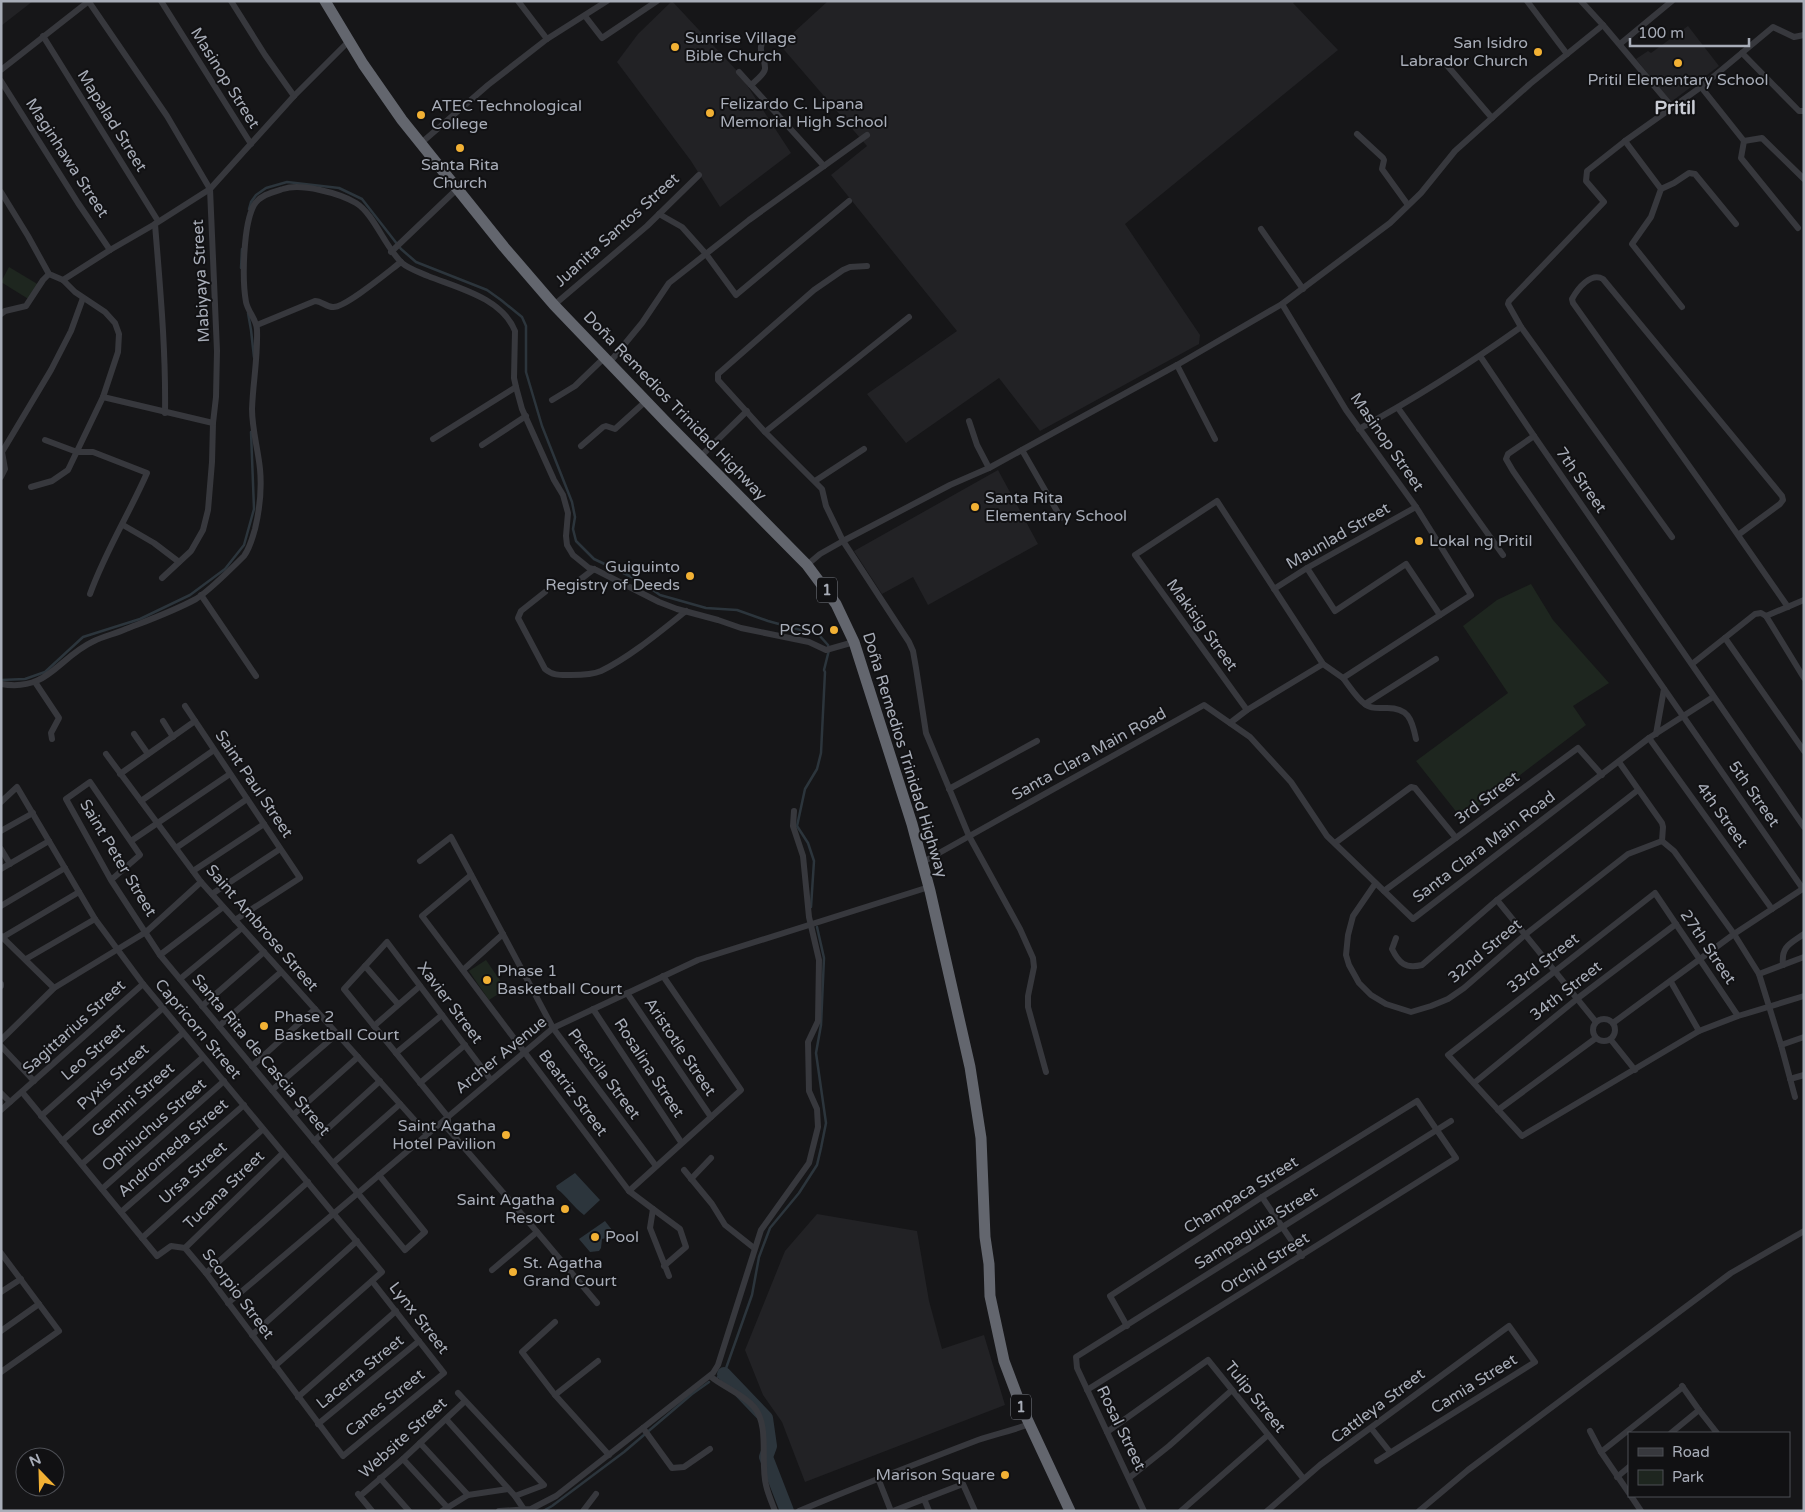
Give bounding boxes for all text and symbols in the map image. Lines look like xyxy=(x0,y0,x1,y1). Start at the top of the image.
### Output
scale bar xyxy=(1630,15,1749,47)
street label: Masinop Street xyxy=(186,24,264,132)
text: 100 m xyxy=(1638,24,1684,42)
place label: Sunrise Village Bible Church xyxy=(685,28,796,66)
place label: San Isidro Labrador Church xyxy=(1400,33,1528,71)
marker: Sunrise Village Bible Church xyxy=(669,41,681,53)
marker: San Isidro Labrador Church xyxy=(1532,46,1544,58)
marker: Pritil Elementary School xyxy=(1672,57,1684,69)
street label: Mapalad Street xyxy=(73,66,151,176)
place label: Pritil Elementary School xyxy=(1587,70,1769,90)
place label: Felizardo C. Lipana Memorial High School xyxy=(720,94,887,132)
street label: Maginhawa Street xyxy=(21,95,113,221)
place label: ATEC Technological College xyxy=(431,96,582,134)
district label: Pritil xyxy=(1654,97,1696,119)
marker: Felizardo C. Lipana Memorial High School xyxy=(704,107,716,119)
marker: ATEC Technological College xyxy=(415,109,427,121)
marker: Santa Rita Church xyxy=(454,142,466,154)
place label: Santa Rita Church xyxy=(421,155,499,193)
street label: Juanita Santos Street xyxy=(551,169,683,291)
street label: Mabiyaya Street xyxy=(188,219,214,343)
street label: Doña Remedios Trinidad Highway xyxy=(579,307,771,505)
street label: Masinop Street xyxy=(1346,389,1428,495)
street label: 7th Street xyxy=(1551,443,1611,517)
place label: Santa Rita Elementary School xyxy=(985,488,1127,526)
street label: Maunlad Street xyxy=(1282,498,1394,574)
marker: Santa Rita Elementary School xyxy=(969,501,981,513)
place label: Lokal ng Pritil xyxy=(1429,531,1532,551)
marker: Lokal ng Pritil xyxy=(1413,535,1425,547)
place label: Guiguinto Registry of Deeds xyxy=(545,557,680,595)
marker: Guiguinto Registry of Deeds xyxy=(684,570,696,582)
street label: Makisig Street xyxy=(1162,575,1242,675)
road number: 1 xyxy=(817,578,837,602)
place label: PCSO xyxy=(779,620,824,640)
marker: PCSO xyxy=(828,624,840,636)
street label: Doña Remedios Trinidad Highway xyxy=(858,630,952,881)
street label: Santa Clara Main Road xyxy=(1008,703,1170,805)
street label: Saint Paul Street xyxy=(211,726,297,842)
street label: 5th Street xyxy=(1724,757,1784,831)
street label: 3rd Street xyxy=(1451,767,1523,829)
street label: 4th Street xyxy=(1692,778,1752,852)
street label: Santa Clara Main Road xyxy=(1409,787,1559,907)
street label: Saint Peter Street xyxy=(75,796,161,920)
street label: Saint Ambrose Street xyxy=(201,860,323,996)
street label: 27th Street xyxy=(1676,906,1740,988)
street label: 32nd Street xyxy=(1444,914,1526,988)
street label: 33rd Street xyxy=(1503,929,1583,997)
street label: 34th Street xyxy=(1526,957,1606,1025)
street label: Xavier Street xyxy=(413,958,487,1048)
place label: Phase 1 Basketball Court xyxy=(497,961,622,999)
street label: Santa Rita de Cascia Street xyxy=(188,970,334,1140)
marker: Phase 1 Basketball Court xyxy=(481,974,493,986)
street label: Capricorn Street xyxy=(150,975,246,1083)
street label: Sagittarius Street xyxy=(18,976,130,1078)
street label: Aristotle Street xyxy=(640,994,720,1100)
place label: Phase 2 Basketball Court xyxy=(274,1007,399,1045)
street label: Archer Avenue xyxy=(451,1012,551,1098)
street label: Rosalina Street xyxy=(609,1015,689,1121)
street label: Leo Street xyxy=(57,1019,129,1085)
marker: Phase 2 Basketball Court xyxy=(258,1020,270,1032)
street label: Prescila Street xyxy=(563,1025,645,1123)
street label: Pyxis Street xyxy=(73,1040,153,1114)
street label: Beatriz Street xyxy=(534,1046,612,1140)
street label: Gemini Street xyxy=(87,1059,179,1141)
street label: Ophiuchus Street xyxy=(98,1074,210,1176)
street label: Andromeda Street xyxy=(114,1095,232,1201)
place label: Saint Agatha Hotel Pavilion xyxy=(392,1116,496,1154)
marker: Saint Agatha Hotel Pavilion xyxy=(500,1129,512,1141)
street label: Ursa Street xyxy=(155,1137,231,1209)
street label: Tucana Street xyxy=(179,1146,269,1234)
street label: Champaca Street xyxy=(1180,1152,1302,1238)
street label: Sampaguita Street xyxy=(1191,1182,1321,1274)
place label: Saint Agatha Resort xyxy=(457,1190,555,1228)
marker: Saint Agatha Resort xyxy=(559,1203,571,1215)
place label: Pool xyxy=(605,1227,639,1247)
street label: Orchid Street xyxy=(1217,1228,1313,1298)
marker: Pool xyxy=(589,1231,601,1243)
street label: Scorpio Street xyxy=(198,1245,278,1343)
place label: St. Agatha Grand Court xyxy=(523,1253,617,1291)
marker: St. Agatha Grand Court xyxy=(507,1266,519,1278)
street label: Lynx Street xyxy=(385,1278,453,1358)
street label: Lacerta Street xyxy=(312,1331,408,1413)
street label: Camia Street xyxy=(1427,1350,1521,1418)
street label: Tulip Street xyxy=(1220,1357,1290,1437)
street label: Cattleya Street xyxy=(1327,1364,1429,1448)
street label: Canes Street xyxy=(341,1365,429,1441)
street label: Rosal Street xyxy=(1092,1382,1150,1474)
street label: Website Street xyxy=(355,1393,451,1483)
road number: 1 xyxy=(1011,1394,1031,1420)
legend xyxy=(1628,1432,1790,1497)
text: Road xyxy=(1672,1443,1710,1461)
north arrow xyxy=(15,1447,65,1497)
text: N xyxy=(27,1450,44,1471)
place label: Marison Square xyxy=(875,1465,995,1485)
text: Park xyxy=(1672,1468,1704,1486)
marker: Marison Square xyxy=(999,1469,1011,1481)

